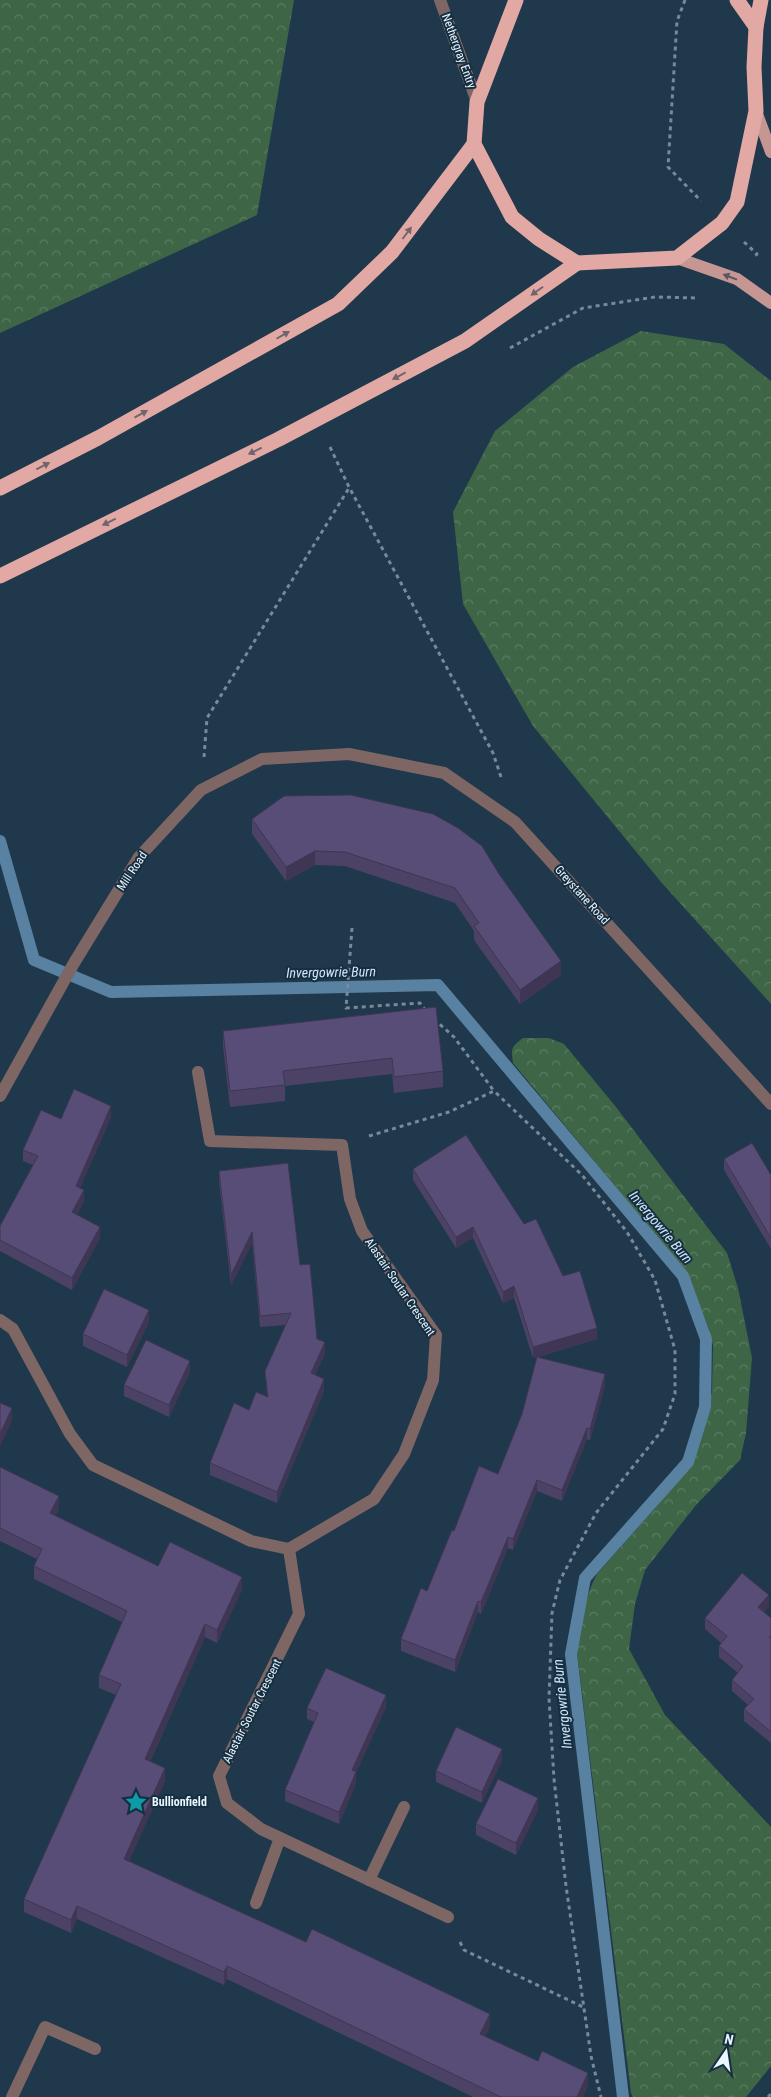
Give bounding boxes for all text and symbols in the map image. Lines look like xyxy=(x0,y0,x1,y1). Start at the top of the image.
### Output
street label: Nethergray Entry xyxy=(439,12,479,90)
one-way arrow xyxy=(401,227,412,240)
one-way arrow xyxy=(722,273,737,281)
one-way arrow xyxy=(530,286,544,296)
one-way arrow xyxy=(276,331,289,340)
one-way arrow xyxy=(391,372,406,380)
one-way arrow xyxy=(134,410,147,419)
one-way arrow xyxy=(247,446,262,455)
one-way arrow xyxy=(36,462,51,470)
one-way arrow xyxy=(102,519,116,527)
street label: Mill Road xyxy=(114,849,150,893)
street label: Greystane Road xyxy=(552,863,612,927)
water label: Invergowrie Burn xyxy=(286,963,376,981)
water label: Invergowrie Burn xyxy=(626,1187,696,1267)
street label: Alastair Soutar Crescent xyxy=(362,1235,438,1339)
street label: Alastair Soutar Crescent xyxy=(220,1656,285,1765)
water label: Invergowrie Burn xyxy=(549,1658,575,1750)
place icon: Bullionfield xyxy=(123,1789,149,1815)
place label: Bullionfield xyxy=(152,1795,207,1809)
north arrow xyxy=(701,2027,751,2077)
text: N xyxy=(723,2031,735,2048)

